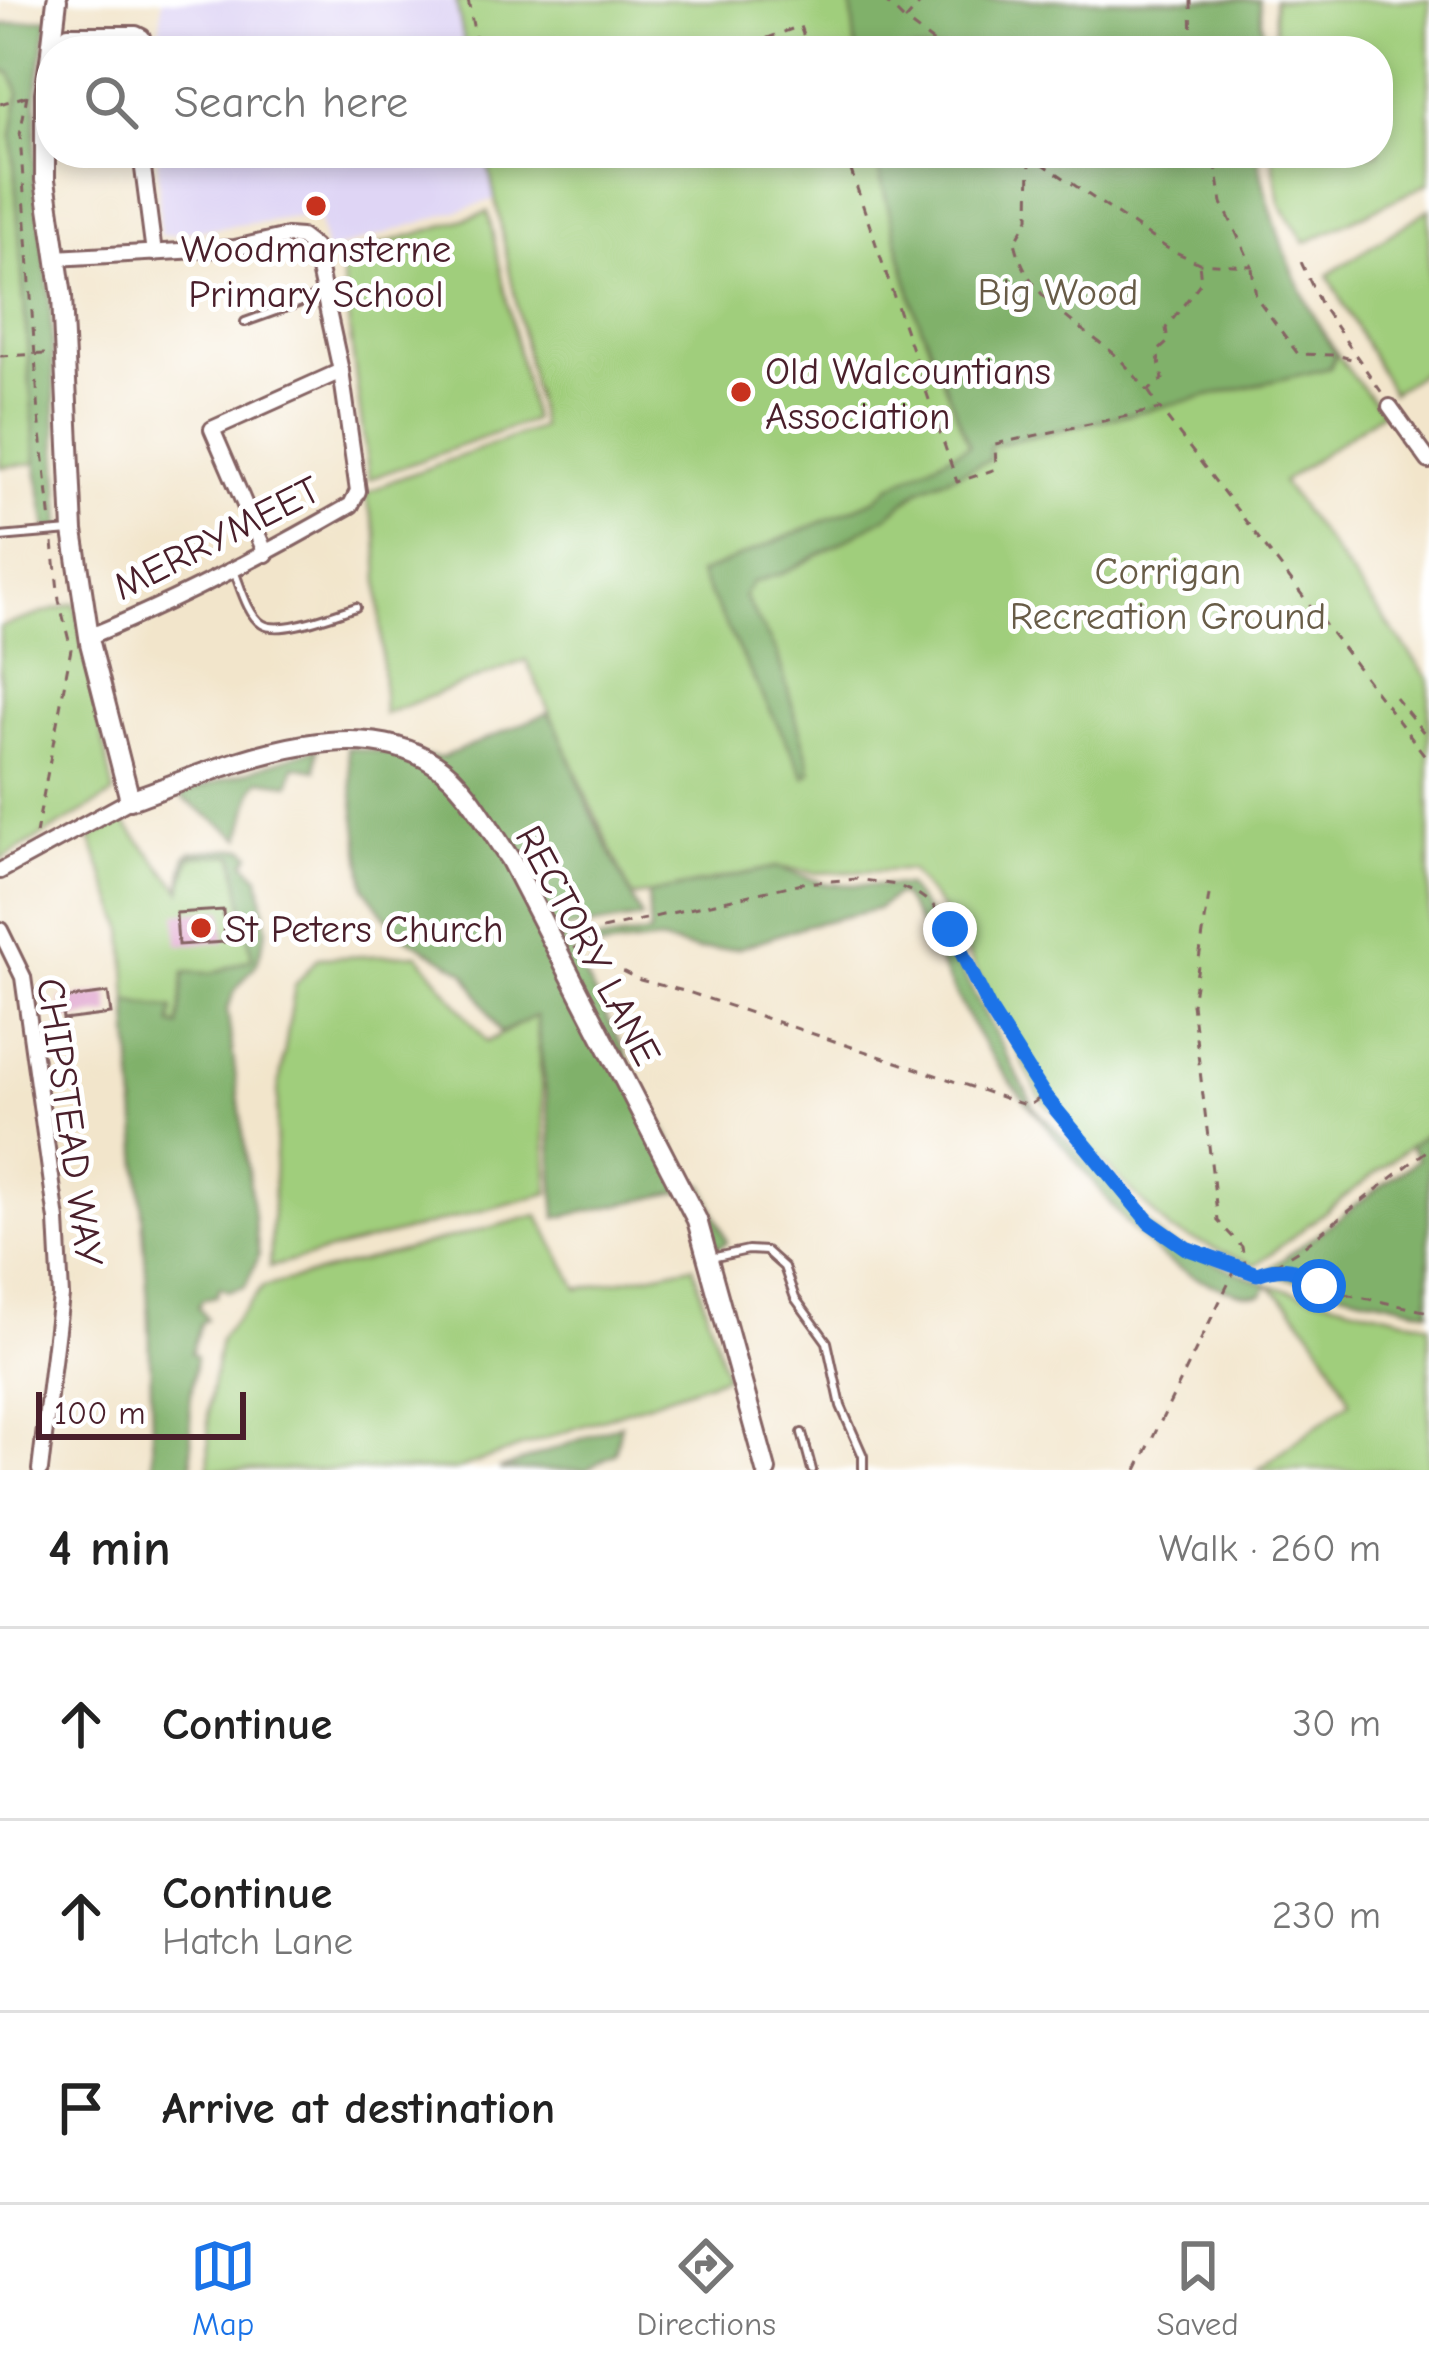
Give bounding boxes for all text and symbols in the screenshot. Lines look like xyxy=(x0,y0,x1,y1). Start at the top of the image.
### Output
search box xyxy=(36,36,1393,168)
icon: search xyxy=(78,69,144,135)
text: Search here xyxy=(174,76,408,128)
marker: Woodmansterne Primary School xyxy=(303,193,329,219)
place label: Woodmansterne Primary School xyxy=(181,227,451,317)
park label: Big Wood xyxy=(978,270,1138,315)
place label: Old Walcountians Association xyxy=(765,349,1051,439)
marker: Old Walcountians Association xyxy=(728,379,754,405)
street label: MERRYMEET xyxy=(106,467,328,610)
park label: Corrigan Recreation Ground xyxy=(1010,549,1326,639)
street label: RECTORY LANE xyxy=(506,818,670,1073)
route end xyxy=(923,902,977,956)
place label: St Peters Church xyxy=(225,907,504,952)
marker: St Peters Church xyxy=(188,915,214,941)
street label: CHIPSTEAD WAY xyxy=(27,975,112,1269)
route start xyxy=(1292,1259,1346,1313)
scale bar xyxy=(36,1386,246,1439)
text: 100 m xyxy=(54,1394,146,1432)
text: 4 min xyxy=(48,1519,171,1578)
text: Walk · 260 m xyxy=(1159,1526,1381,1571)
icon: ahead xyxy=(48,1691,114,1757)
text: Continue xyxy=(162,1698,332,1750)
text: 30 m xyxy=(1292,1701,1381,1746)
text: Continue xyxy=(162,1867,332,1919)
icon: ahead xyxy=(48,1883,114,1949)
text: 230 m xyxy=(1272,1893,1381,1938)
text: Hatch Lane xyxy=(162,1919,353,1964)
icon: arrive xyxy=(48,2075,114,2141)
text: Arrive at destination xyxy=(162,2082,555,2134)
tab: Map xyxy=(190,2233,256,2343)
tab: Directions xyxy=(637,2233,776,2343)
tab: Saved xyxy=(1156,2233,1239,2343)

